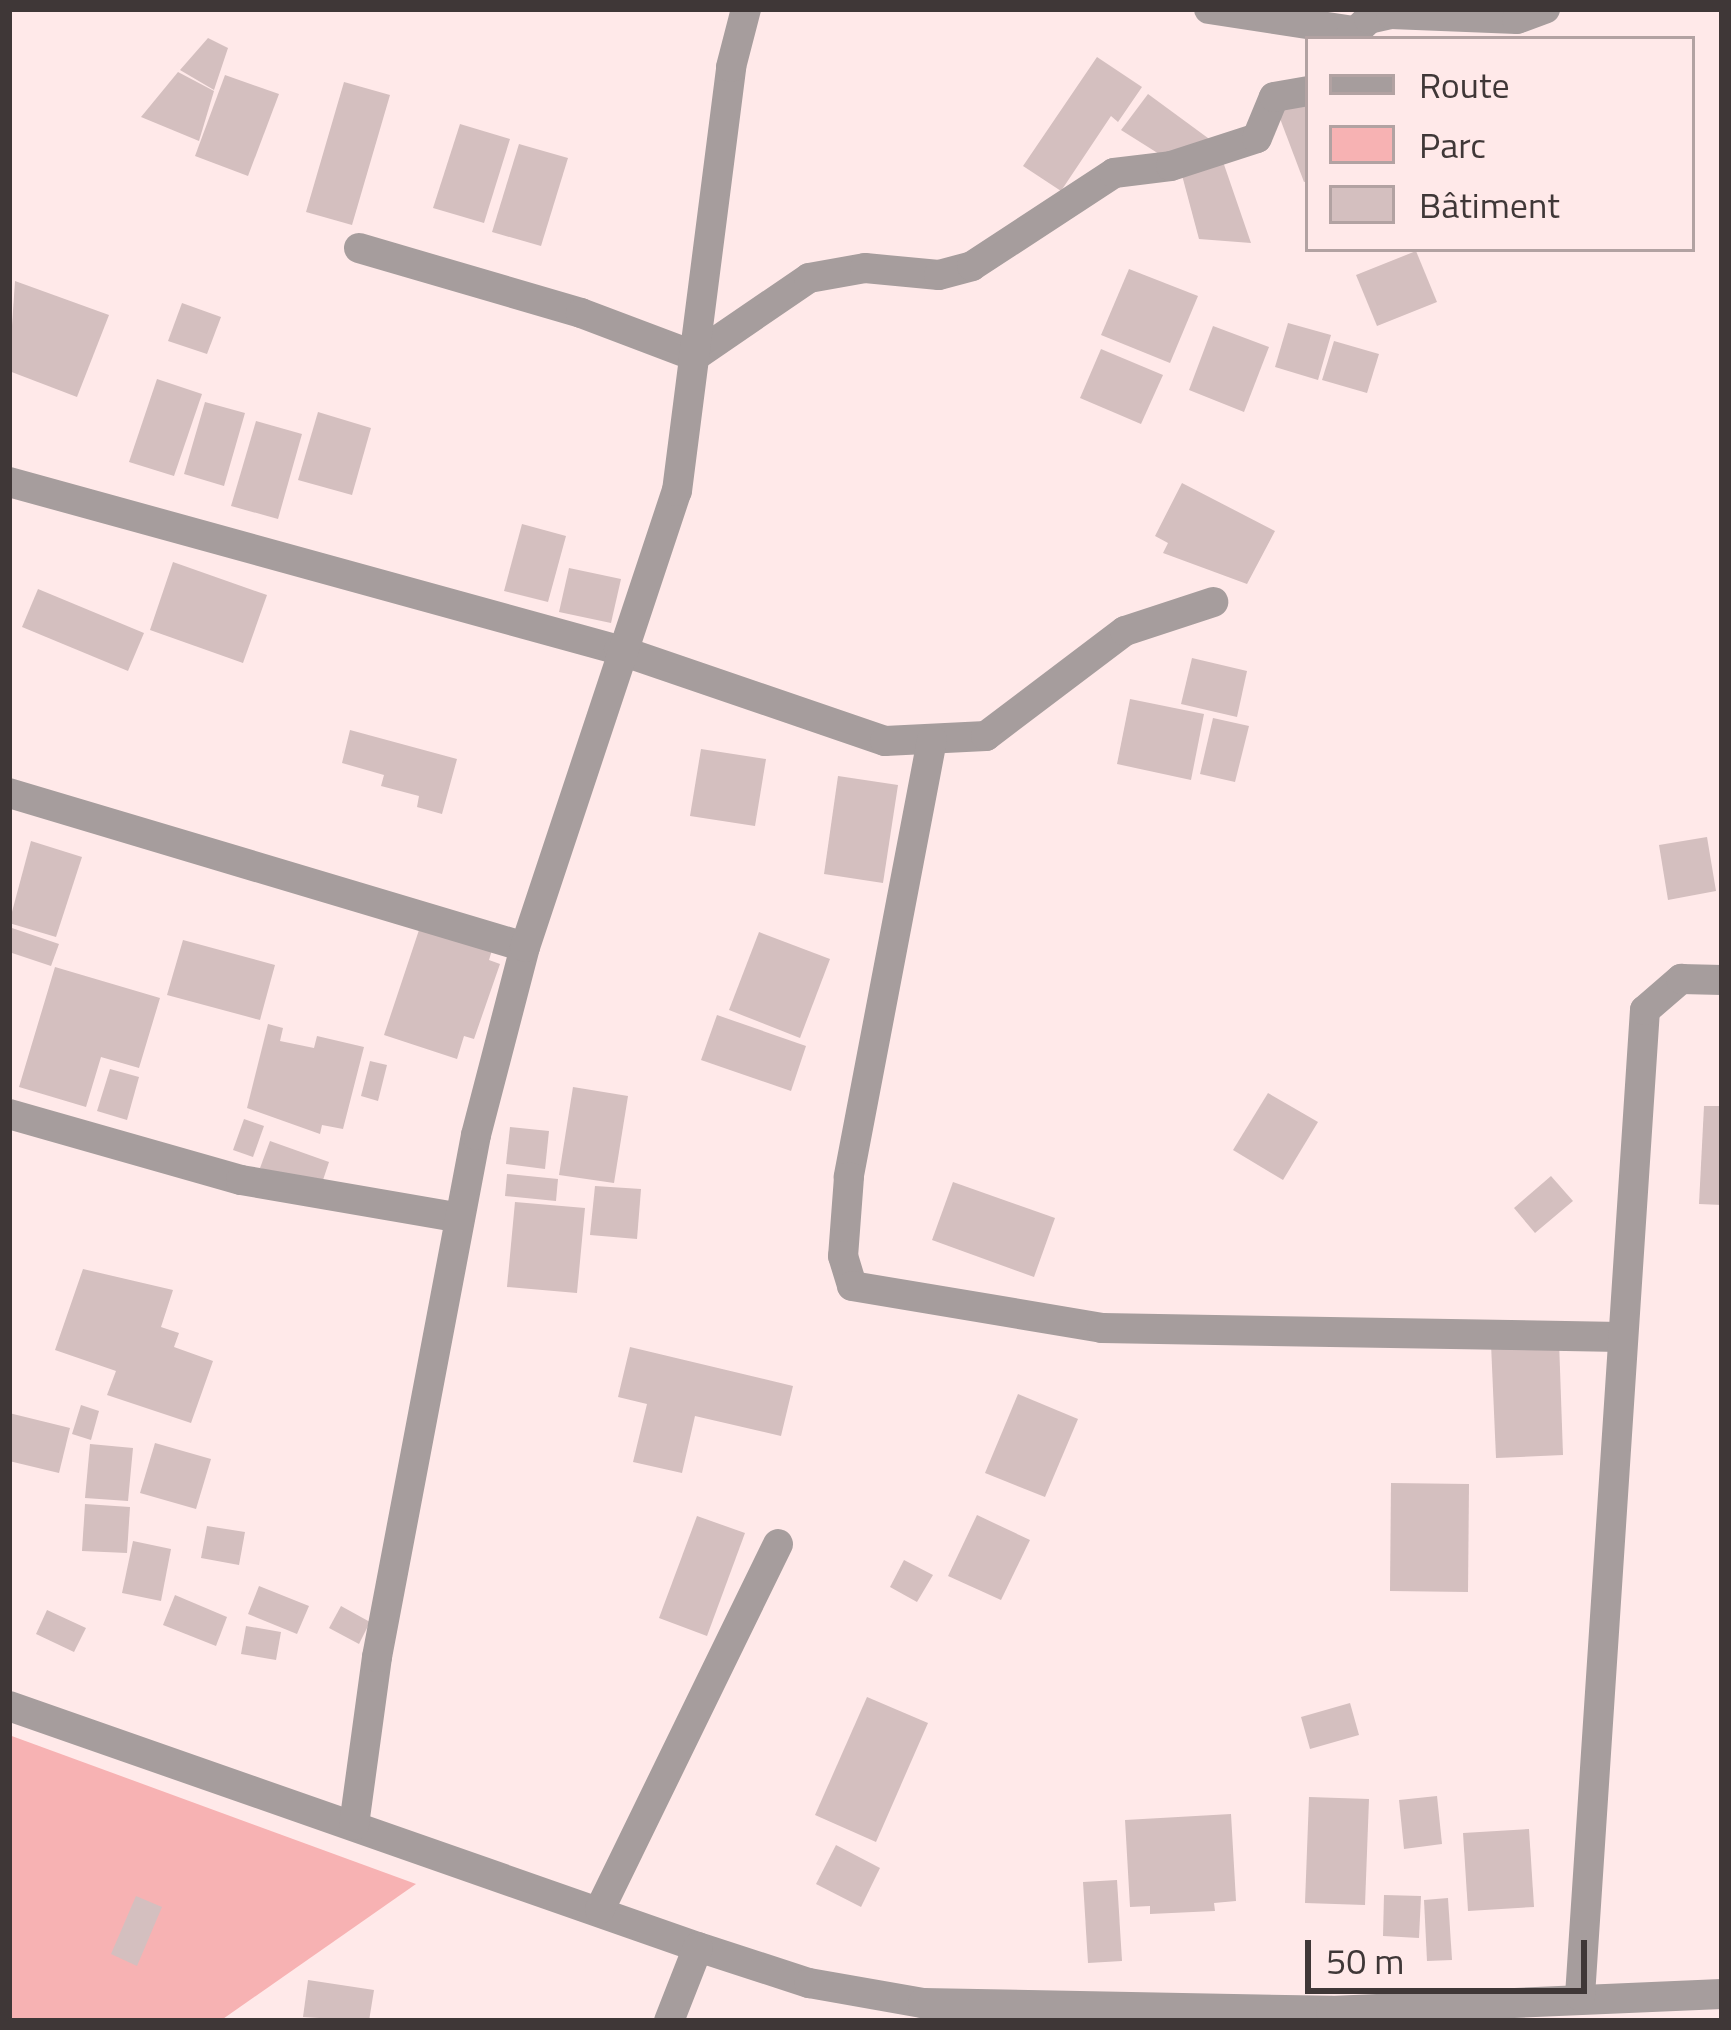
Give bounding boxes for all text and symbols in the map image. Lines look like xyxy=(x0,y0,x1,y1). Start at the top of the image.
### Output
legend xyxy=(1305,36,1695,252)
text: Route xyxy=(1419,57,1510,112)
text: Parc xyxy=(1419,117,1486,172)
text: Bâtiment xyxy=(1419,177,1560,232)
scale bar xyxy=(1311,1916,1593,1990)
text: 50 m xyxy=(1326,1933,1404,1988)

